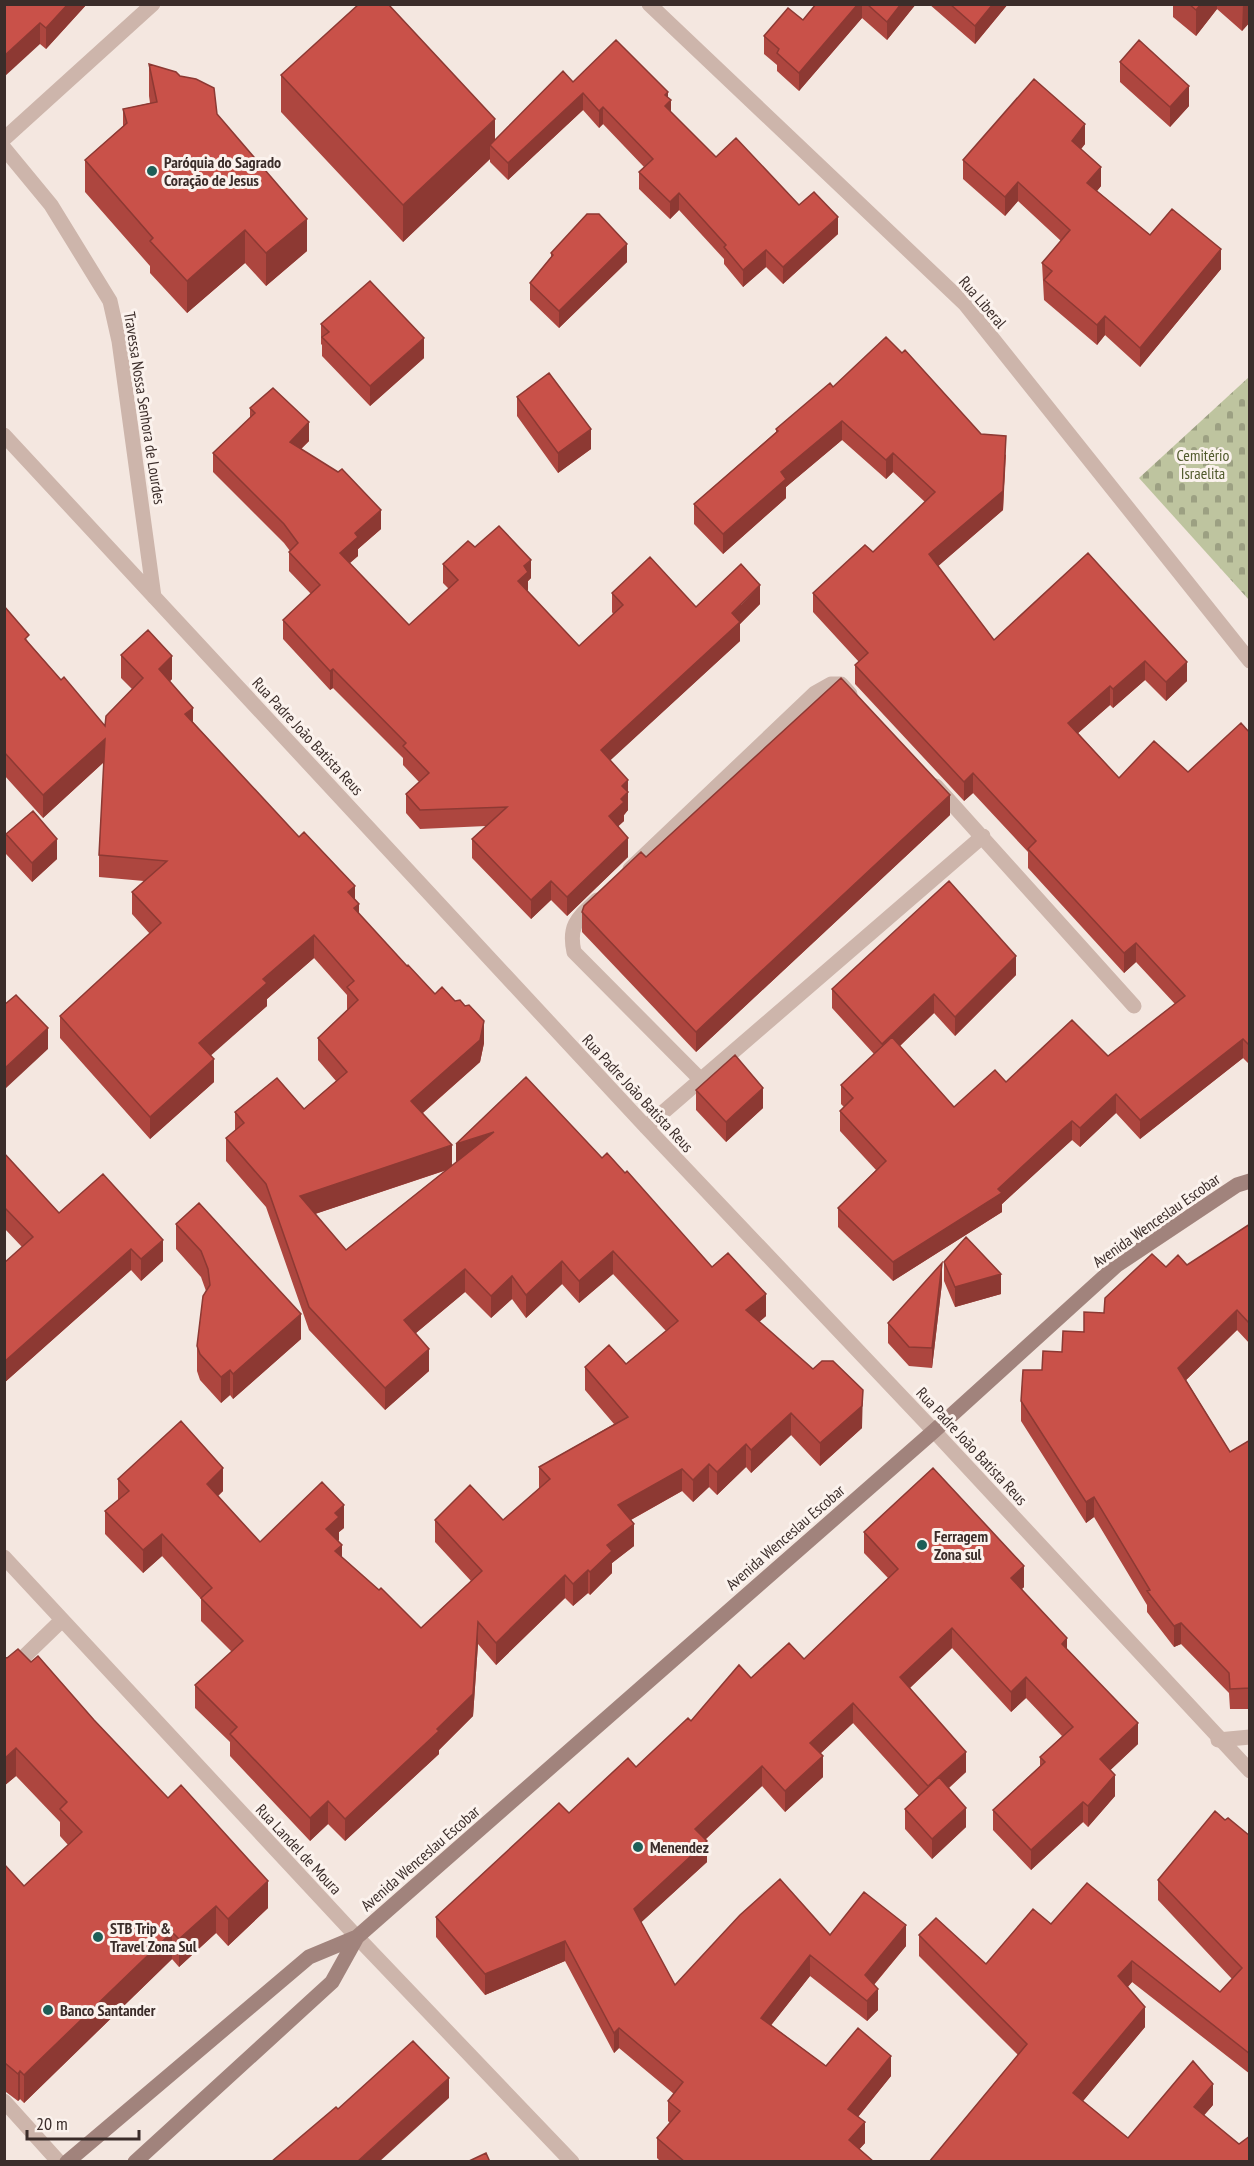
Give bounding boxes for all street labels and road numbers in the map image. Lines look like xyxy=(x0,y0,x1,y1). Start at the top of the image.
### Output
street label: Rua Liberal xyxy=(955,272,1011,332)
street label: Travessa Nossa Senhora de Lourdes xyxy=(120,310,170,506)
street label: Rua Padre João Batista Reus xyxy=(248,673,368,799)
street label: Rua Padre João Batista Reus xyxy=(578,1030,698,1156)
street label: Avenida Wenceslau Escobar xyxy=(1088,1168,1224,1271)
street label: Rua Padre João Batista Reus xyxy=(912,1383,1032,1509)
street label: Avenida Wenceslau Escobar xyxy=(721,1480,849,1594)
street label: Rua Landel de Moura xyxy=(252,1800,346,1898)
street label: Avenida Wenceslau Escobar xyxy=(356,1801,484,1915)

